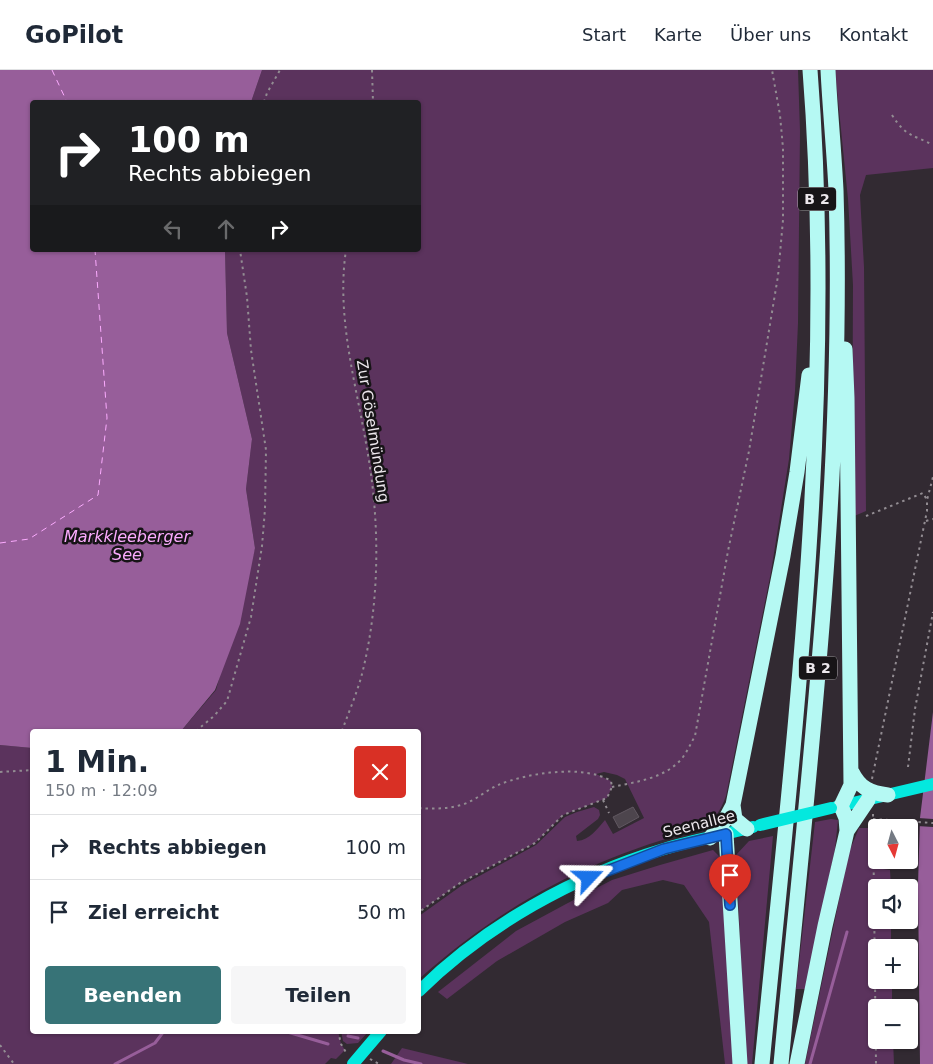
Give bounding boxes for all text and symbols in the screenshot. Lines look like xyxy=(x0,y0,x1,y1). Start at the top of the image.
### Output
text: GoPilot xyxy=(25,21,123,49)
text: Start xyxy=(582,24,626,45)
text: Karte xyxy=(654,24,702,45)
text: Über uns xyxy=(730,24,811,45)
text: Kontakt xyxy=(839,24,908,45)
icon: right xyxy=(45,120,110,185)
text: 100 m xyxy=(128,120,250,160)
text: Rechts abbiegen xyxy=(128,161,311,186)
road number: B 2 xyxy=(798,188,836,210)
icon: left xyxy=(159,215,187,243)
icon: ahead xyxy=(212,215,240,243)
icon: right xyxy=(265,215,293,243)
street label: Zur Göselmündung xyxy=(353,358,393,504)
water label: Markkleeberger See xyxy=(64,527,191,564)
road number: B 2 xyxy=(799,656,837,680)
text: 1 Min. xyxy=(45,744,149,779)
button: close xyxy=(354,746,406,798)
text: 150 m · 12:09 xyxy=(45,781,158,800)
street label: Seenallee xyxy=(661,806,737,842)
north arrow xyxy=(868,819,918,869)
map controls xyxy=(868,819,918,1049)
icon: right xyxy=(45,833,73,861)
text: Rechts abbiegen xyxy=(88,836,267,858)
text: 100 m xyxy=(345,836,406,858)
position arrow xyxy=(562,851,614,903)
pin xyxy=(709,854,751,905)
icon: arrive xyxy=(716,861,744,889)
button: sound xyxy=(868,879,918,929)
icon: arrive xyxy=(45,898,73,926)
text: Ziel erreicht xyxy=(88,901,219,923)
text: 50 m xyxy=(357,901,406,923)
button: + xyxy=(868,939,918,989)
button: Beenden xyxy=(45,966,221,1024)
button: Teilen xyxy=(231,966,406,1024)
button: − xyxy=(868,999,918,1049)

